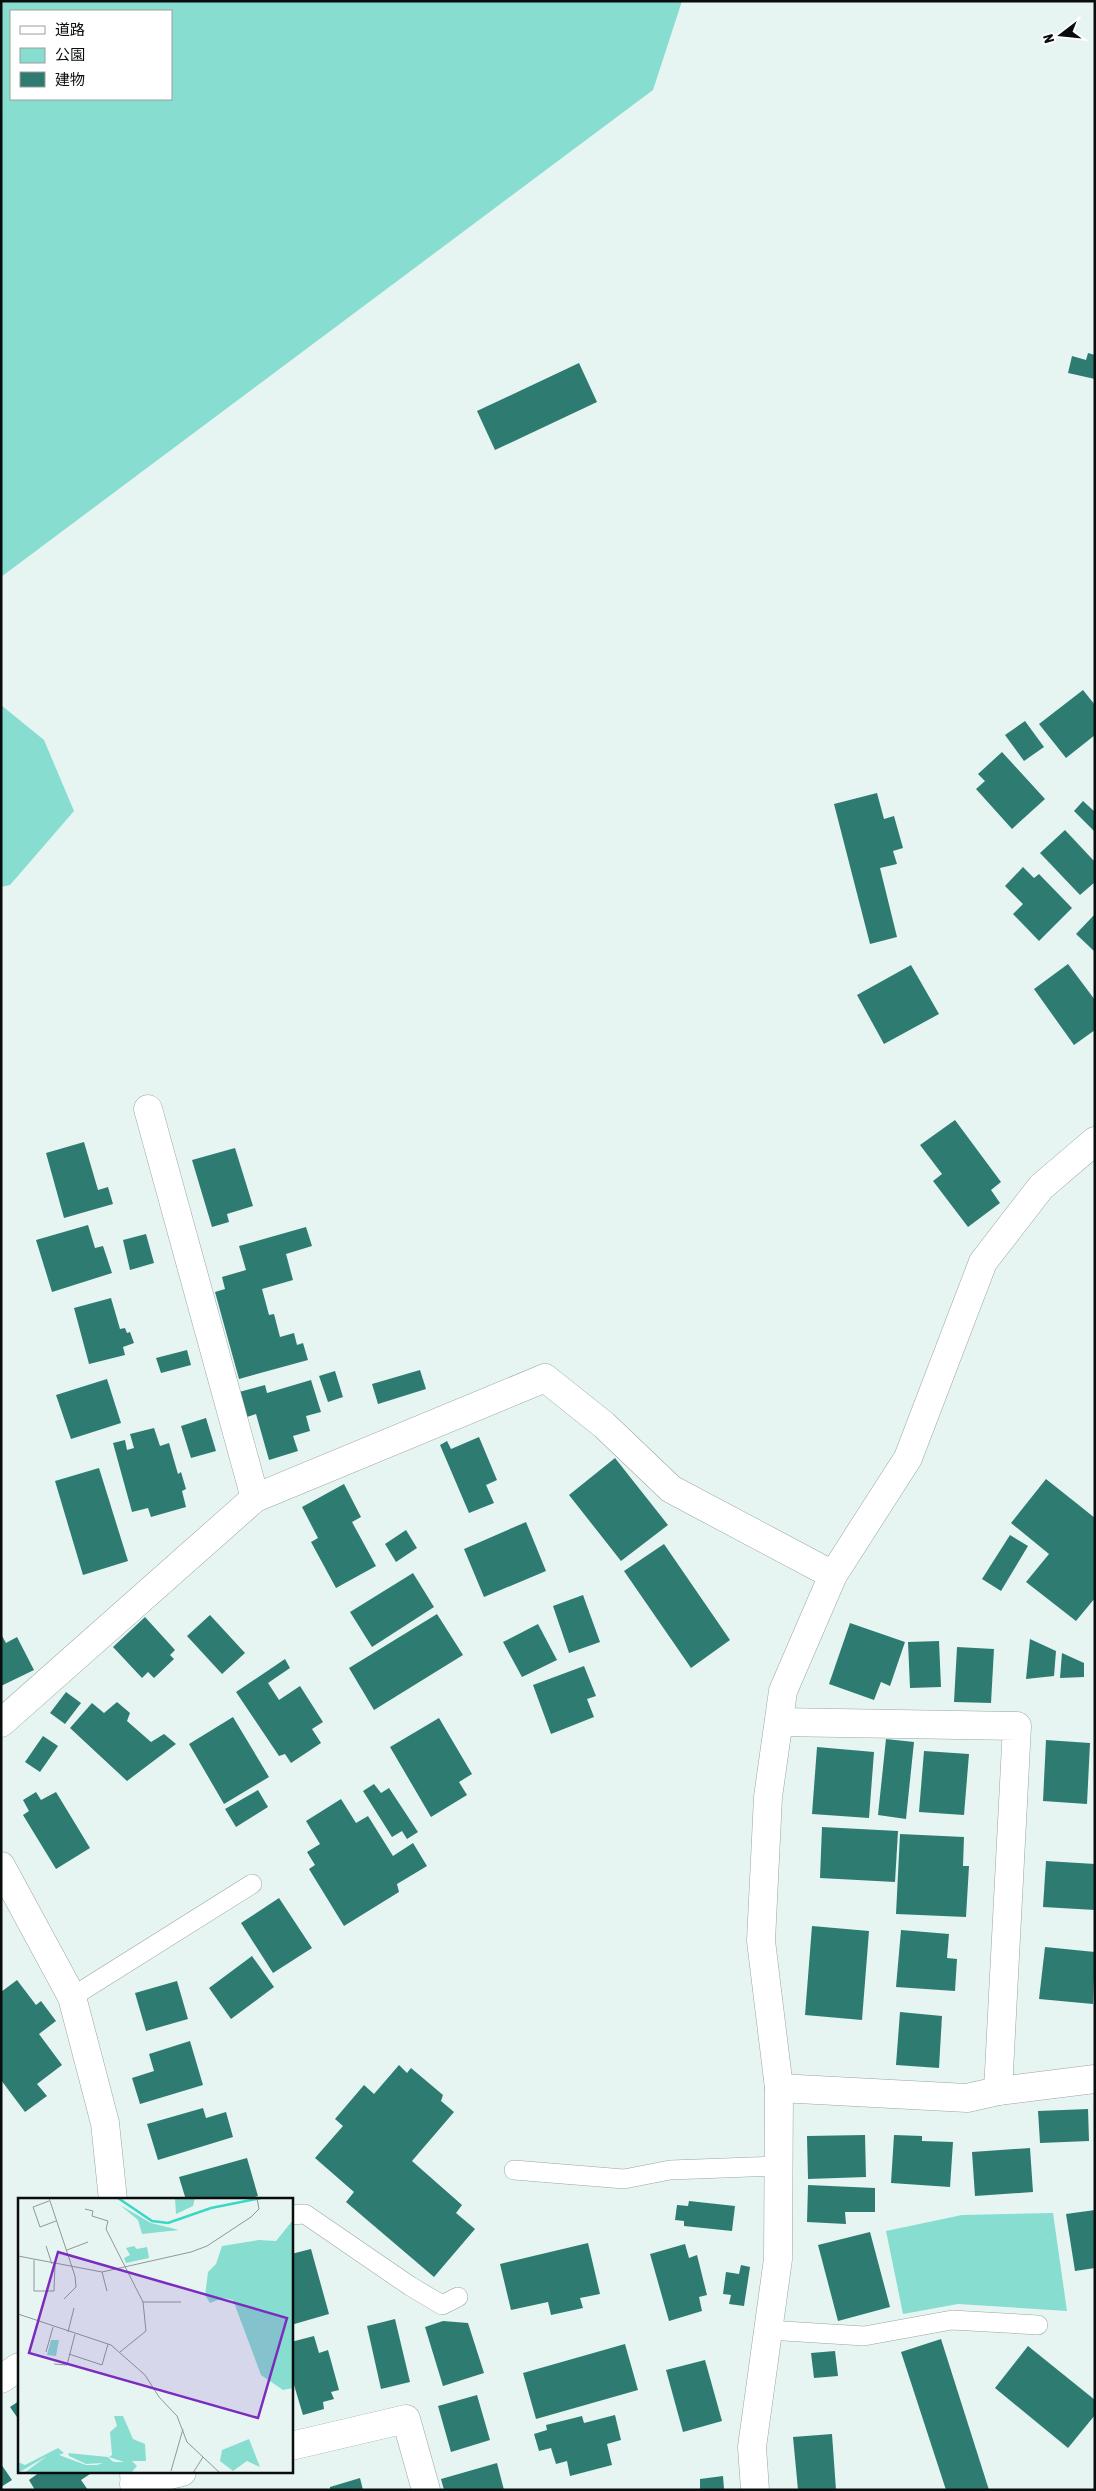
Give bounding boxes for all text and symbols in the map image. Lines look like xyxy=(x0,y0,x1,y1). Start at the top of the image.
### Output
legend xyxy=(10,10,172,100)
north arrow xyxy=(1036,10,1086,60)
text: 道路 xyxy=(55,21,85,38)
text: N xyxy=(1040,32,1057,45)
text: 公園 xyxy=(55,46,85,63)
text: 建物 xyxy=(55,71,85,88)
inset map xyxy=(18,2198,292,2474)

